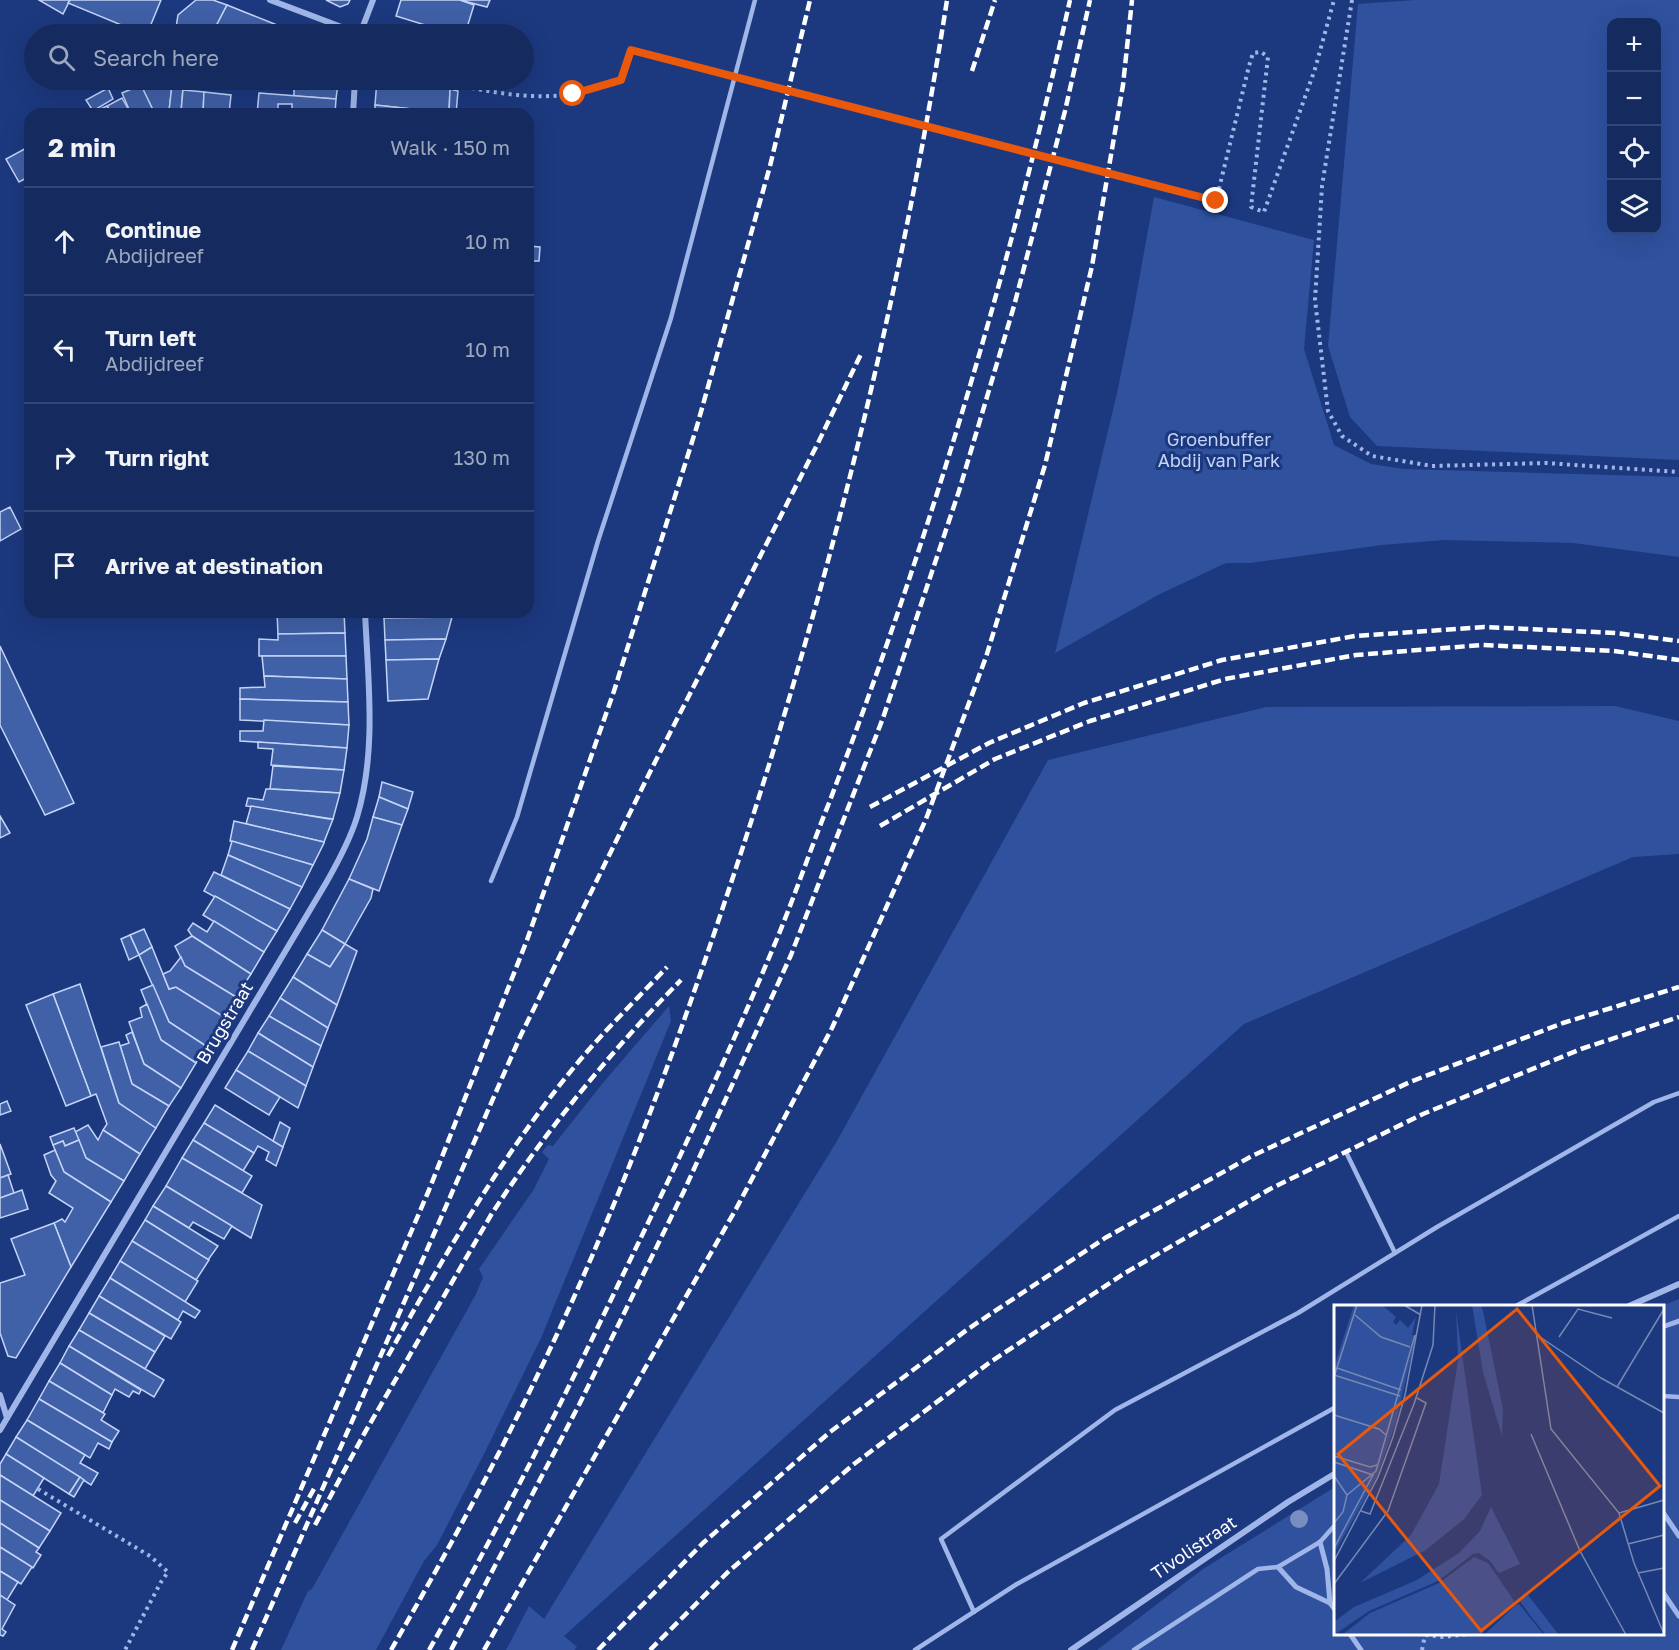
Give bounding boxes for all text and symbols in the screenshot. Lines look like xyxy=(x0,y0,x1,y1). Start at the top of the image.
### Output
map controls xyxy=(1607,18,1661,234)
button: + xyxy=(1607,18,1661,72)
search box xyxy=(24,24,534,90)
icon: search xyxy=(45,41,78,74)
text: Search here xyxy=(93,44,219,71)
button: − xyxy=(1607,72,1661,126)
route start xyxy=(559,80,585,106)
button: locate xyxy=(1607,126,1661,180)
text: 2 min xyxy=(48,132,116,163)
text: Walk · 150 m xyxy=(390,135,510,159)
button: layers xyxy=(1607,180,1661,234)
route end xyxy=(1202,187,1228,213)
text: Continue xyxy=(105,216,201,243)
icon: ahead xyxy=(48,225,81,258)
text: 10 m xyxy=(465,229,510,253)
text: Abdijdreef xyxy=(105,243,204,267)
text: Turn left xyxy=(105,324,196,351)
icon: left xyxy=(48,333,81,366)
text: 10 m xyxy=(465,337,510,361)
text: Abdijdreef xyxy=(105,351,204,375)
park label: Groenbuffer Abdij van Park xyxy=(1158,428,1280,471)
icon: right xyxy=(48,441,81,474)
text: Turn right xyxy=(105,444,209,471)
text: 130 m xyxy=(454,445,510,469)
icon: arrive xyxy=(48,549,81,582)
text: Arrive at destination xyxy=(105,552,323,579)
street label: Brugstraat xyxy=(191,977,257,1068)
inset map xyxy=(1334,1305,1664,1635)
street label: Tivolistraat xyxy=(1147,1511,1240,1584)

